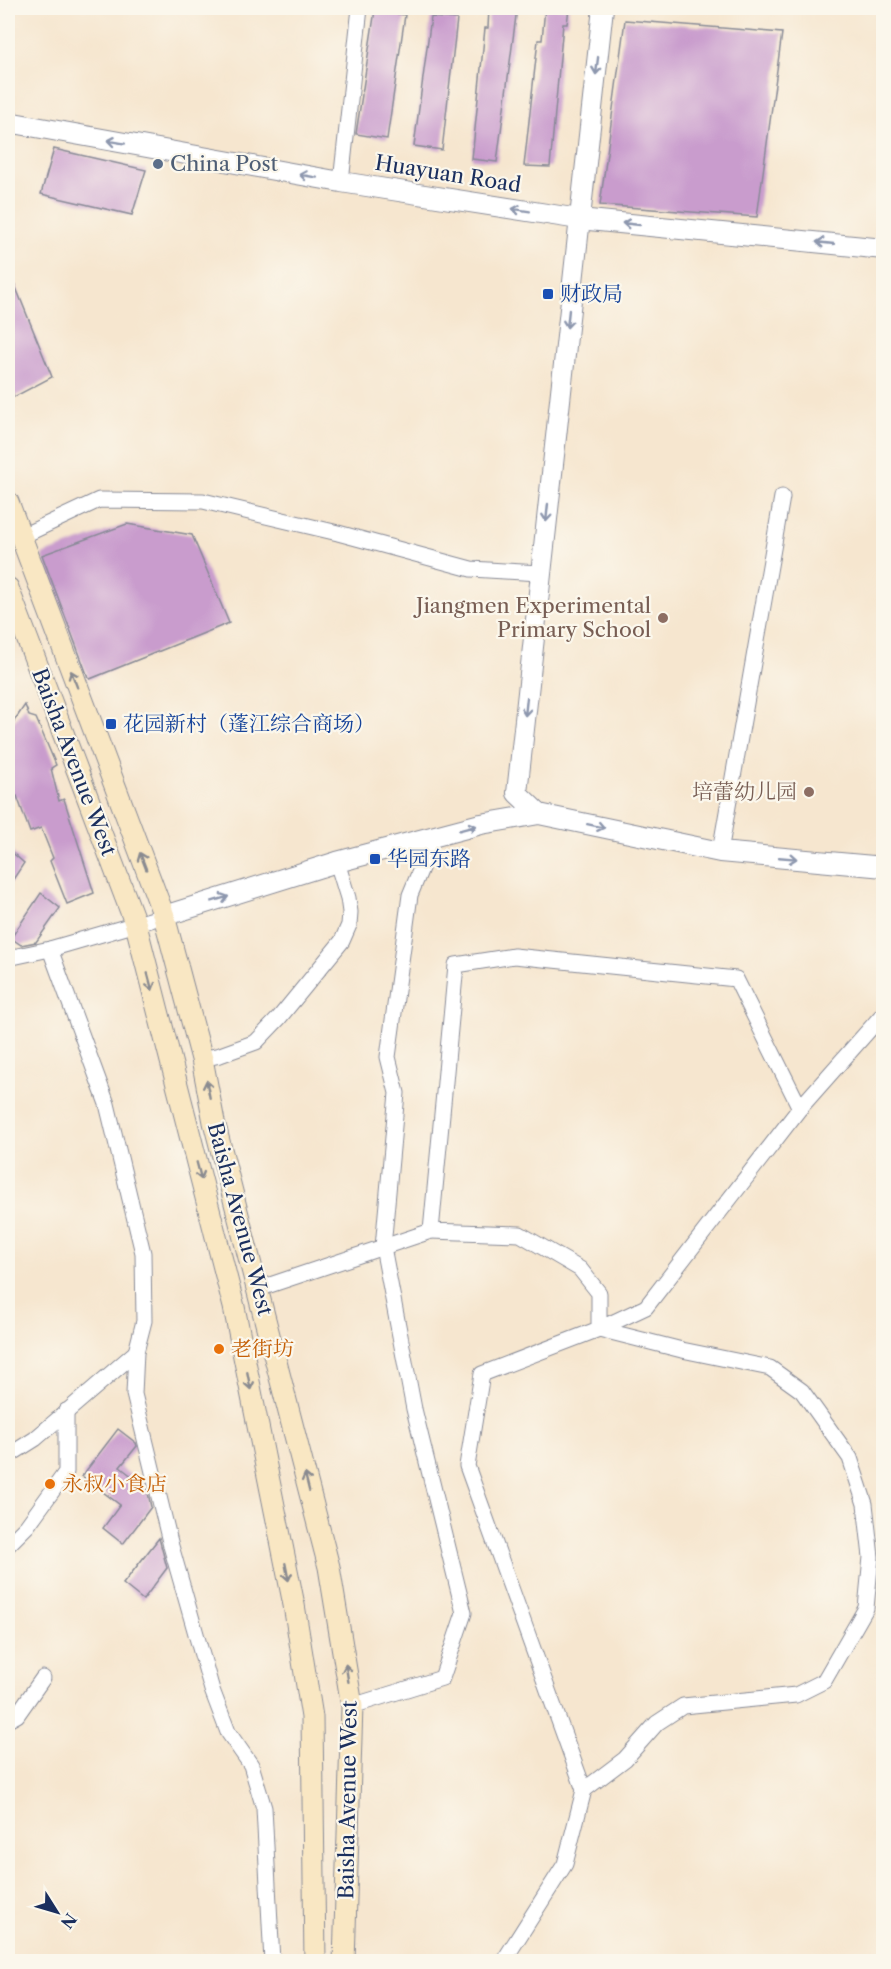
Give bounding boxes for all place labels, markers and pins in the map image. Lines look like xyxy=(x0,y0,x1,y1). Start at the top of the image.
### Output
place label: China Post xyxy=(170,151,279,176)
marker: China Post xyxy=(151,157,165,171)
place label: 财政局 xyxy=(560,281,623,306)
marker: 财政局 xyxy=(541,287,555,301)
place label: Jiangmen Experimental Primary School xyxy=(413,593,651,642)
marker: Jiangmen Experimental Primary School xyxy=(656,611,670,625)
place label: 花园新村（蓬江综合商场） xyxy=(123,711,375,736)
marker: 花园新村（蓬江综合商场） xyxy=(104,717,118,731)
place label: 培蕾幼儿园 xyxy=(692,779,797,804)
marker: 培蕾幼儿园 xyxy=(802,785,816,799)
place label: 华园东路 xyxy=(387,846,471,871)
marker: 华园东路 xyxy=(368,852,382,866)
place label: 老街坊 xyxy=(231,1336,294,1361)
marker: 老街坊 xyxy=(212,1342,226,1356)
place label: 永叔小食店 xyxy=(62,1471,167,1496)
marker: 永叔小食店 xyxy=(43,1477,57,1491)

